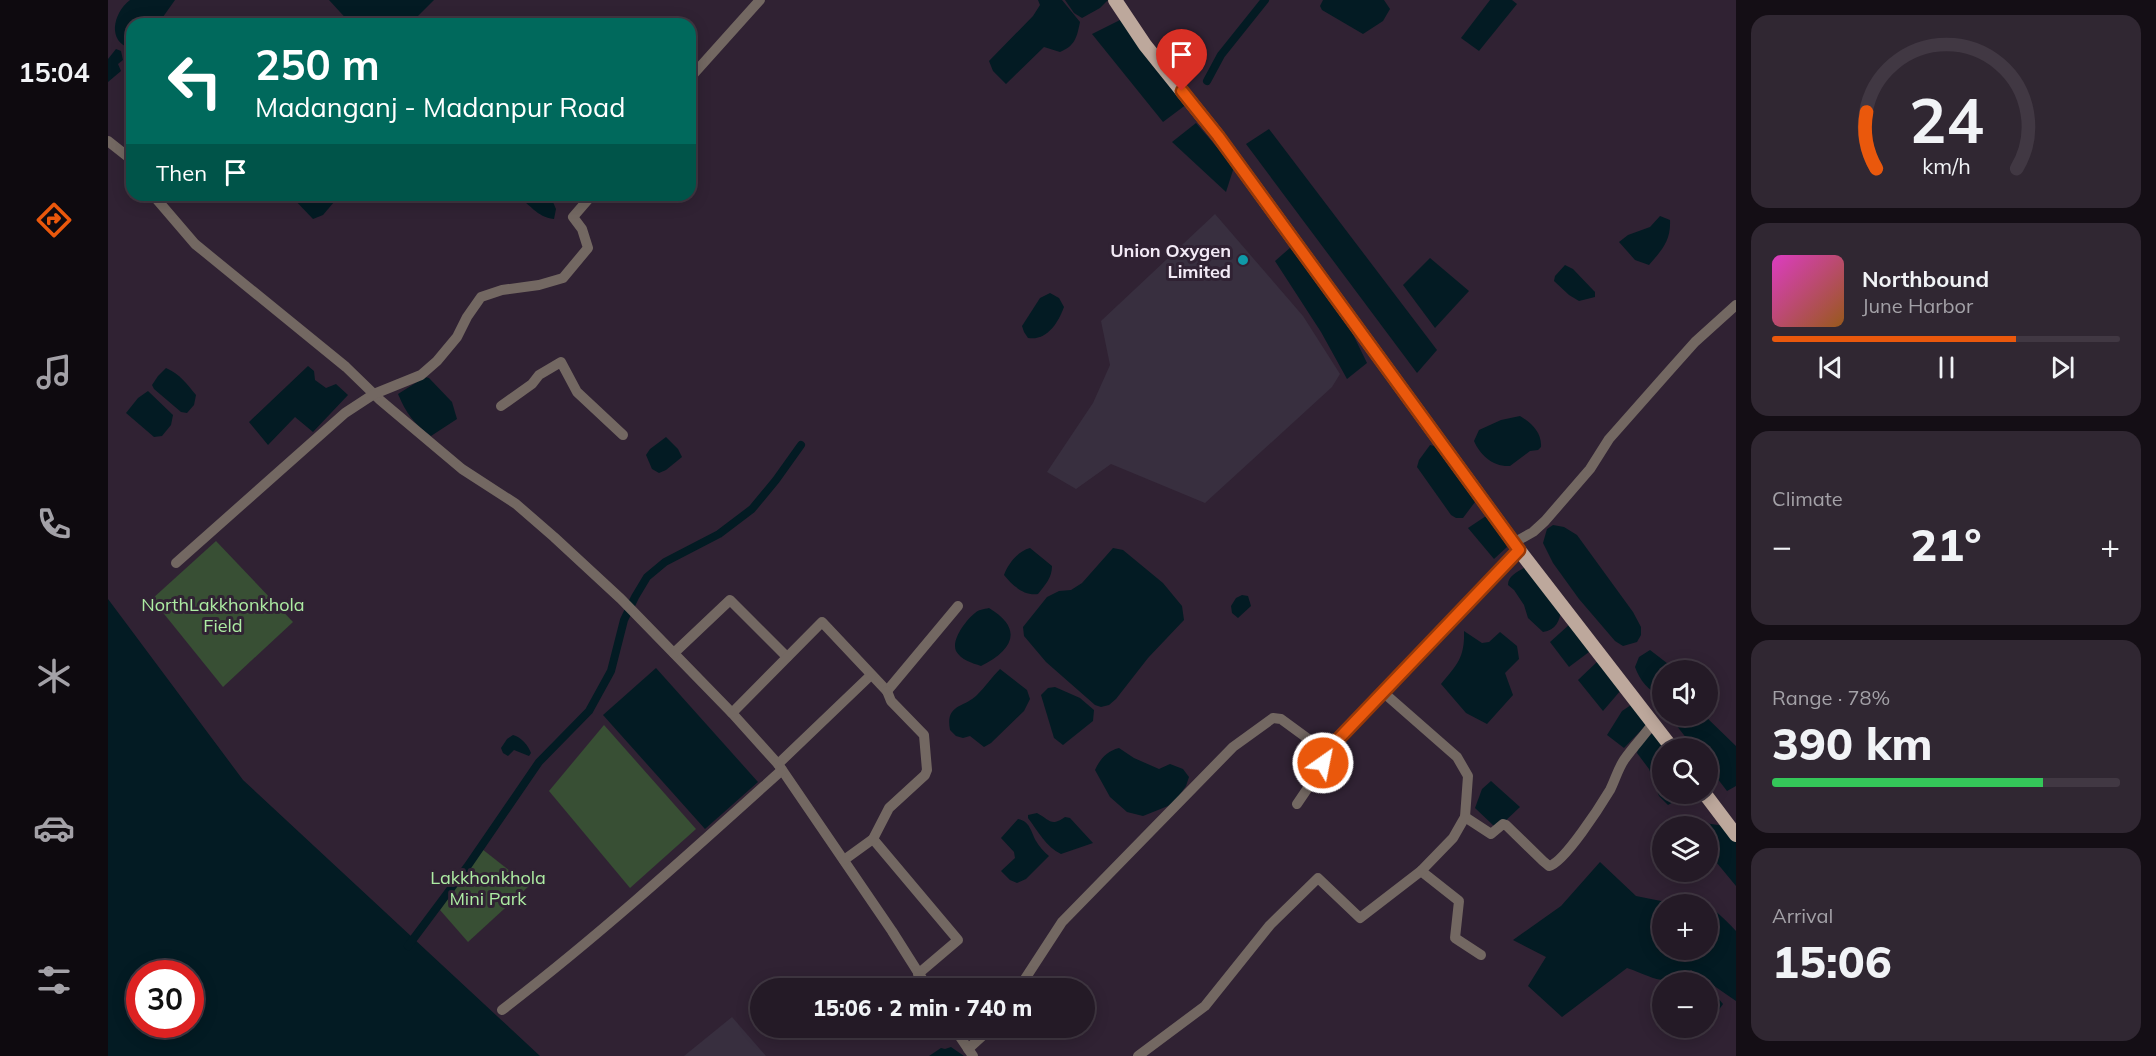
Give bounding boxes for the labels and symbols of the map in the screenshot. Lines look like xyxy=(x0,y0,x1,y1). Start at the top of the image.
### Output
pin xyxy=(1156,29,1207,91)
place label: Union Oxygen Limited xyxy=(1110,239,1231,283)
marker: Union Oxygen Limited xyxy=(1236,253,1250,267)
park label: NorthLakkhonkhola Field xyxy=(141,593,305,637)
position arrow xyxy=(1291,731,1355,795)
park label: Lakkhonkhola Mini Park xyxy=(430,866,546,910)
speed limit sign: 30 xyxy=(126,960,204,1038)

